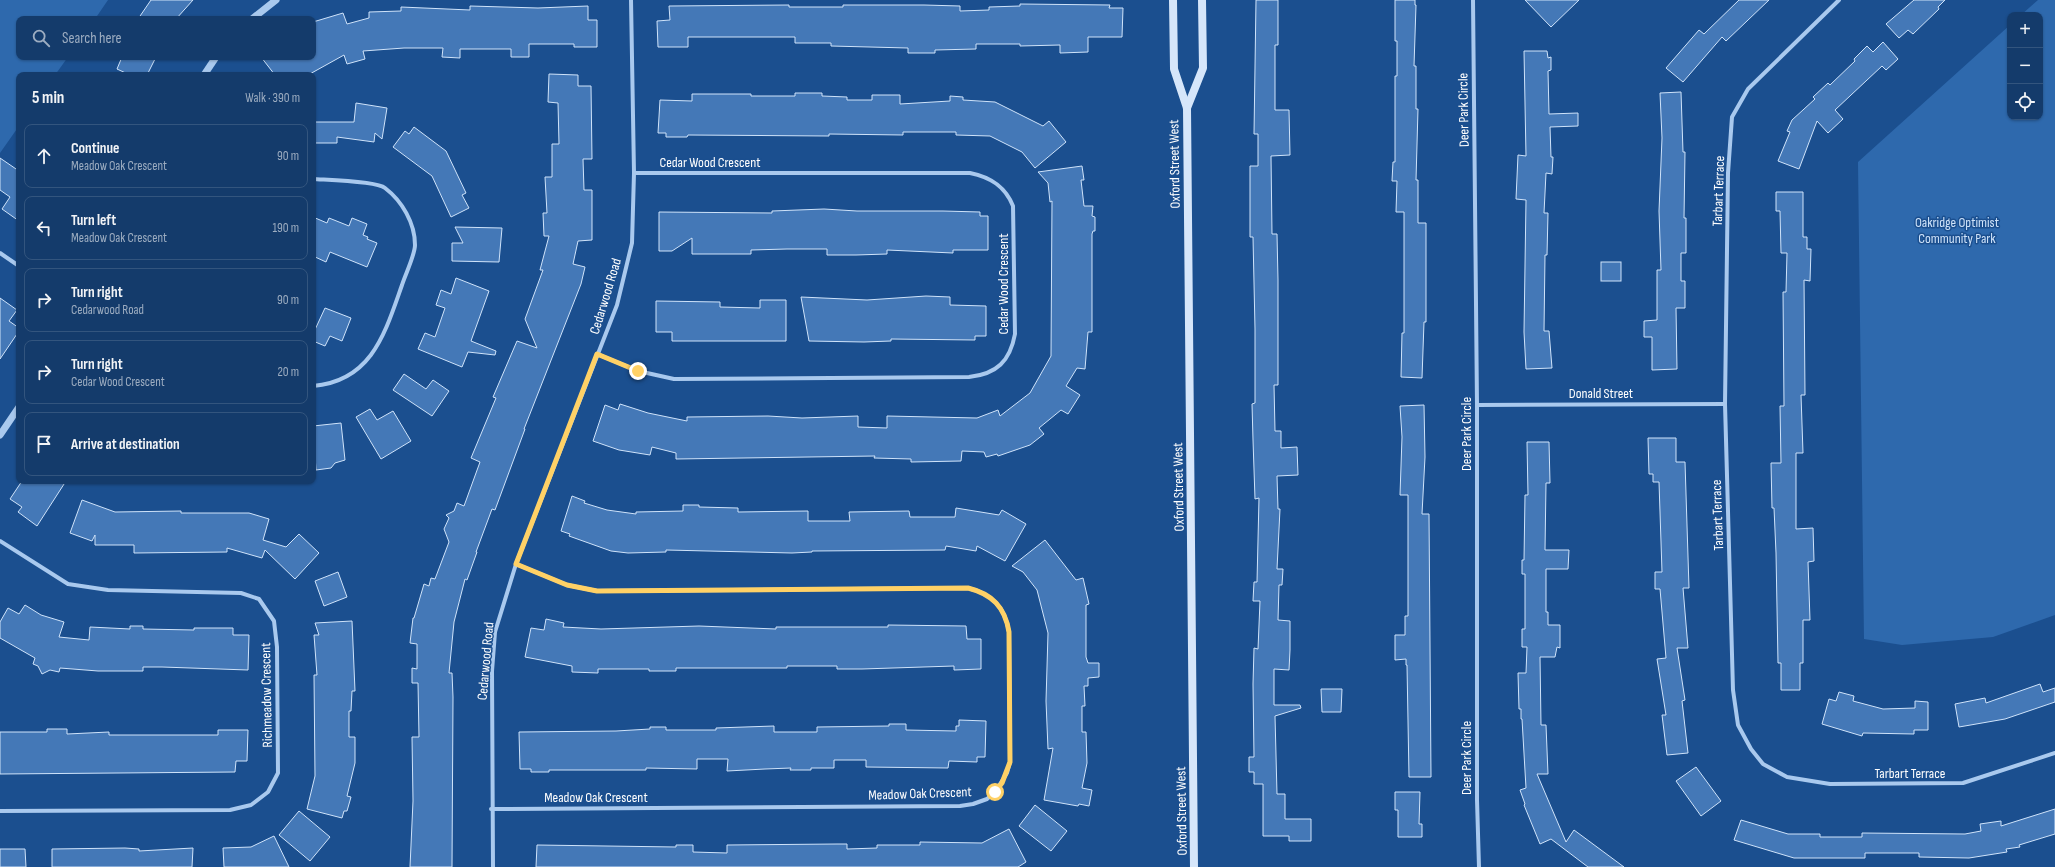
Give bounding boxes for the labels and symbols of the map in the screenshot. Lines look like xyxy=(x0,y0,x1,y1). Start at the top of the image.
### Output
street label: Deer Park Circle xyxy=(1454,73,1473,147)
street label: Oxford Street West xyxy=(1165,119,1184,209)
street label: Cedar Wood Crescent xyxy=(659,154,761,171)
street label: Tarbart Terrace xyxy=(1709,155,1728,227)
park label: Oakridge Optimist Community Park xyxy=(1915,214,1999,247)
street label: Cedar Wood Crescent xyxy=(995,233,1012,335)
street label: Cedarwood Road xyxy=(586,256,625,336)
route end xyxy=(629,362,647,380)
street label: Donald Street xyxy=(1569,385,1633,402)
street label: Deer Park Circle xyxy=(1458,397,1475,471)
street label: Oxford Street West xyxy=(1169,442,1188,532)
street label: Tarbart Terrace xyxy=(1708,479,1727,551)
street label: Cedarwood Road xyxy=(474,621,497,701)
street label: Richmeadow Crescent xyxy=(257,642,276,748)
street label: Deer Park Circle xyxy=(1458,721,1475,795)
street label: Tarbart Terrace xyxy=(1875,765,1945,782)
street label: Oxford Street West xyxy=(1172,766,1191,856)
street label: Meadow Oak Crescent xyxy=(868,783,972,804)
route start xyxy=(986,783,1004,801)
street label: Meadow Oak Crescent xyxy=(544,789,648,806)

